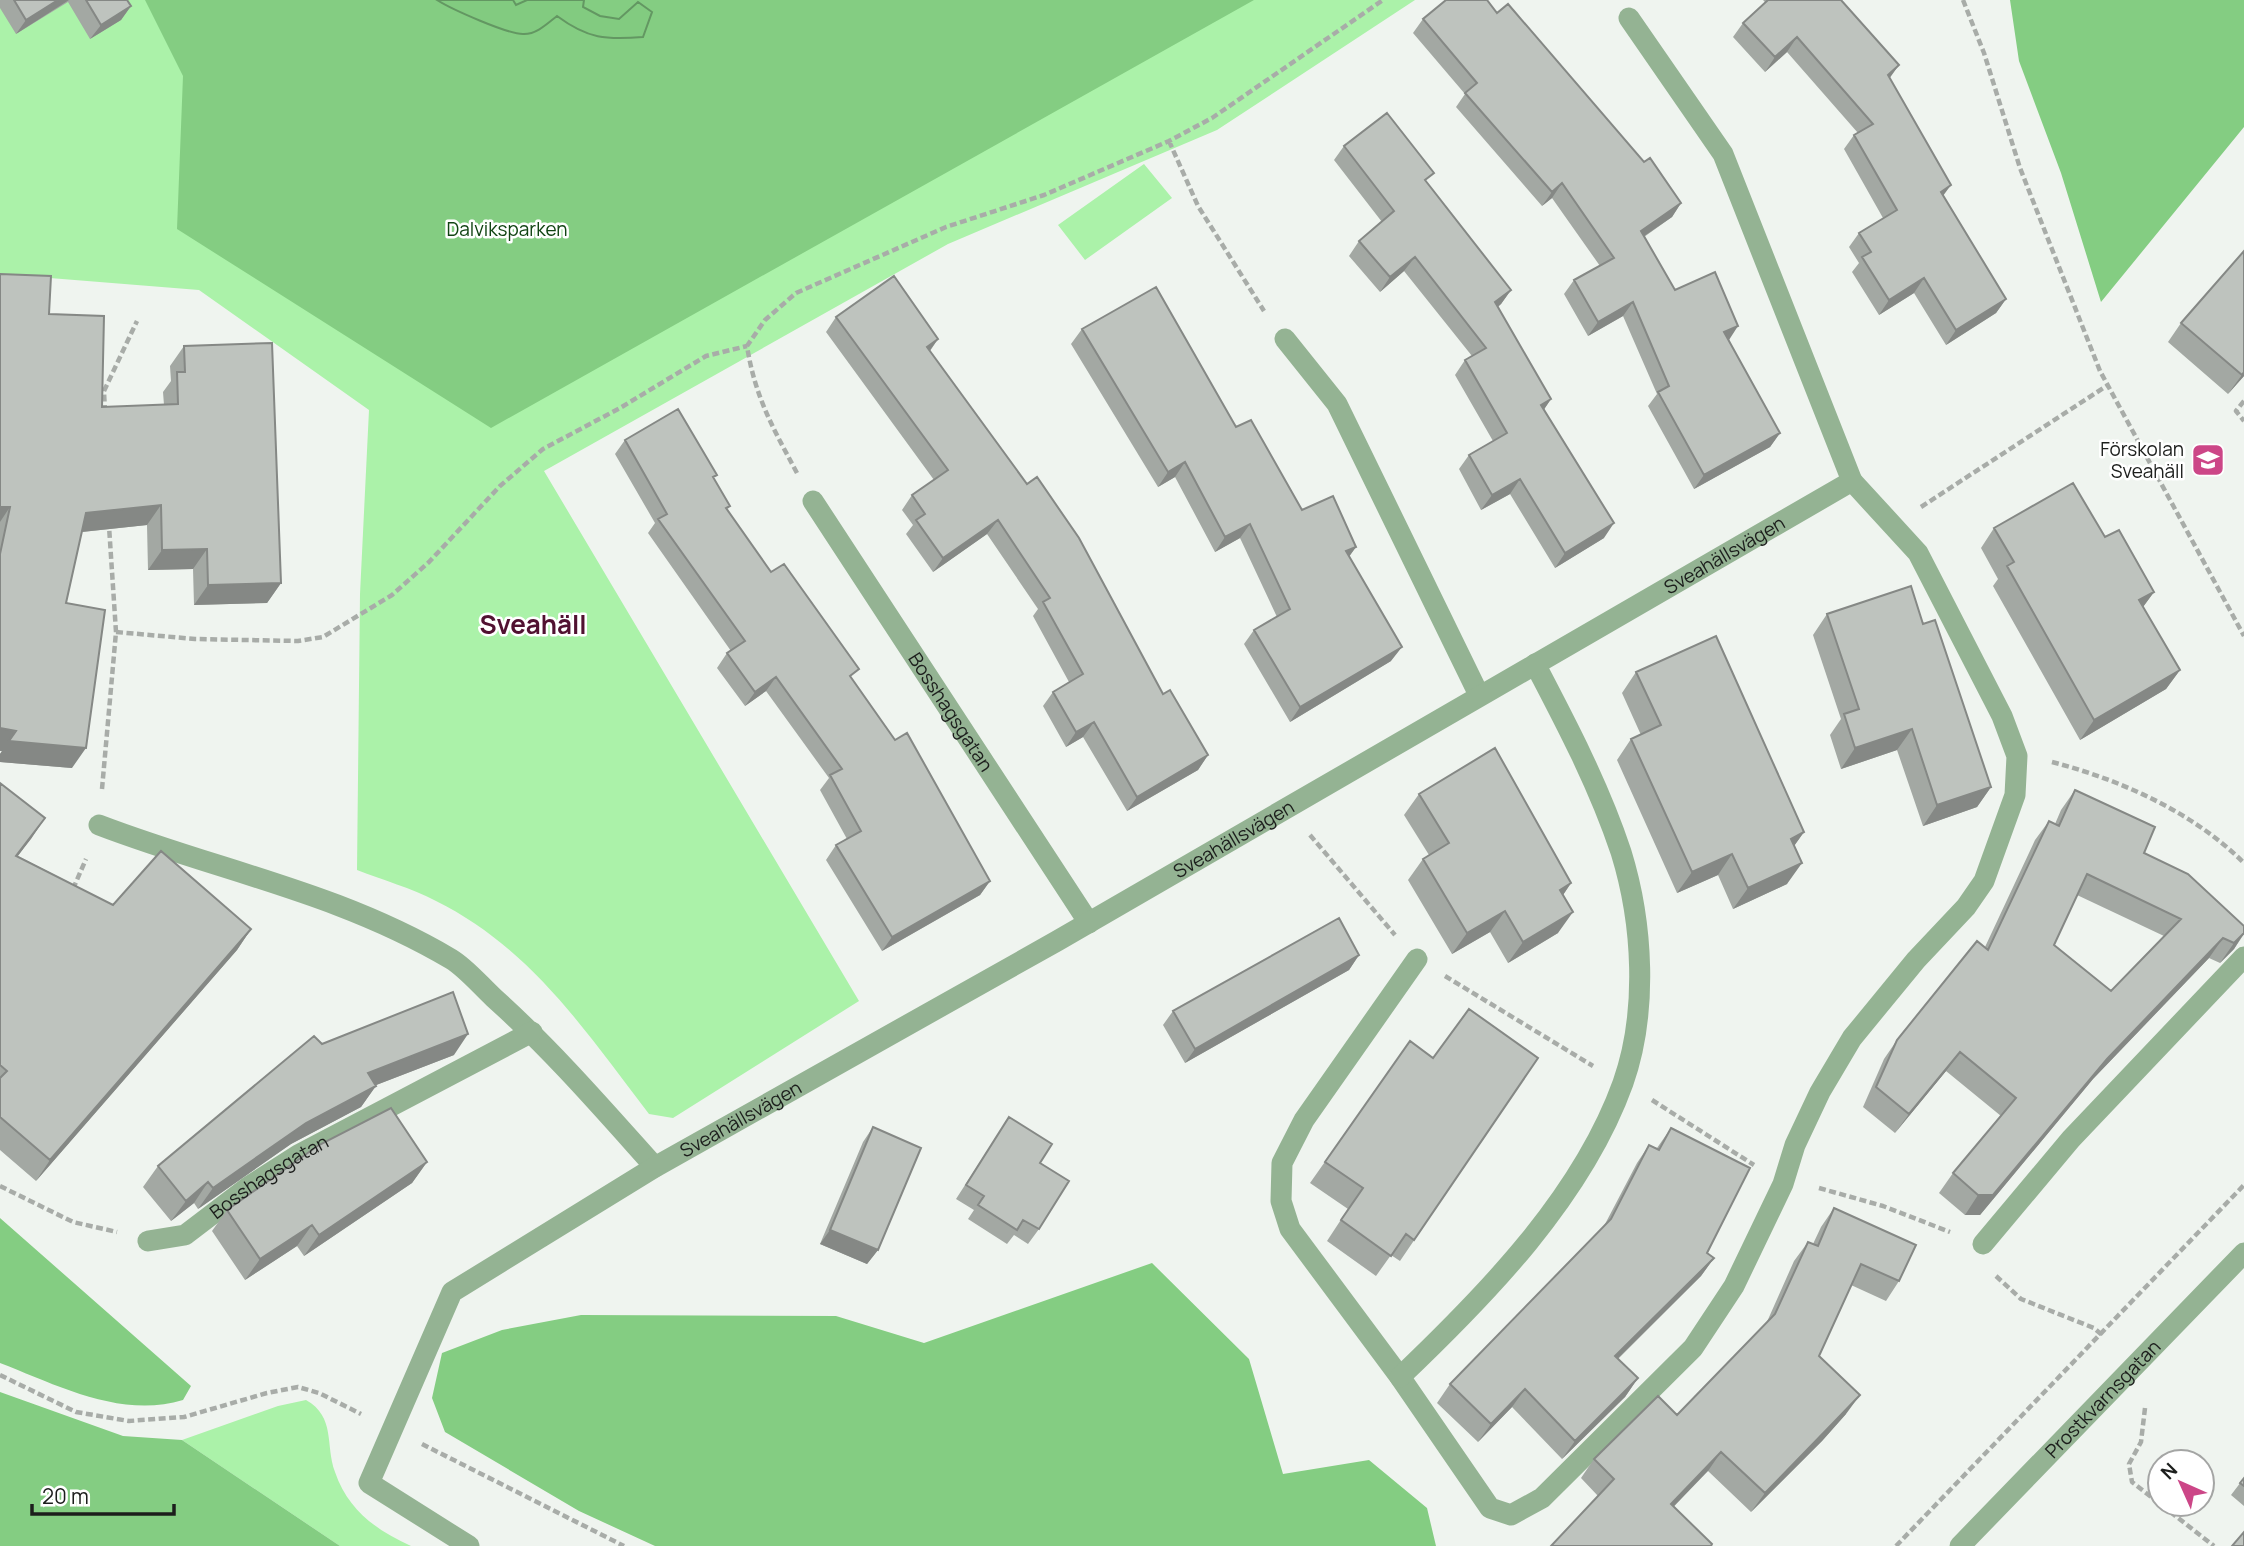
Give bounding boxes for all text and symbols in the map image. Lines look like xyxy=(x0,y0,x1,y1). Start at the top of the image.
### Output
park label: Dalviksparken xyxy=(446,216,568,242)
place label: Förskolan Sveahäll xyxy=(2100,436,2184,484)
school or university icon: Förskolan Sveahäll xyxy=(2189,441,2227,479)
street label: Sveahällsvägen xyxy=(1659,510,1790,600)
district label: Sveahäll xyxy=(479,606,587,642)
street label: Bosshagsgatan xyxy=(903,647,999,776)
street label: Sveahällsvägen xyxy=(1168,794,1299,884)
street label: Sveahällsvägen xyxy=(675,1074,806,1164)
street label: Bosshagsgatan xyxy=(204,1128,333,1225)
street label: Prostkvarnsgatan xyxy=(2039,1334,2166,1464)
north arrow xyxy=(2146,1448,2216,1518)
text: N xyxy=(2155,1457,2183,1485)
scale bar xyxy=(32,1472,173,1516)
text: 20 m xyxy=(42,1482,89,1510)

